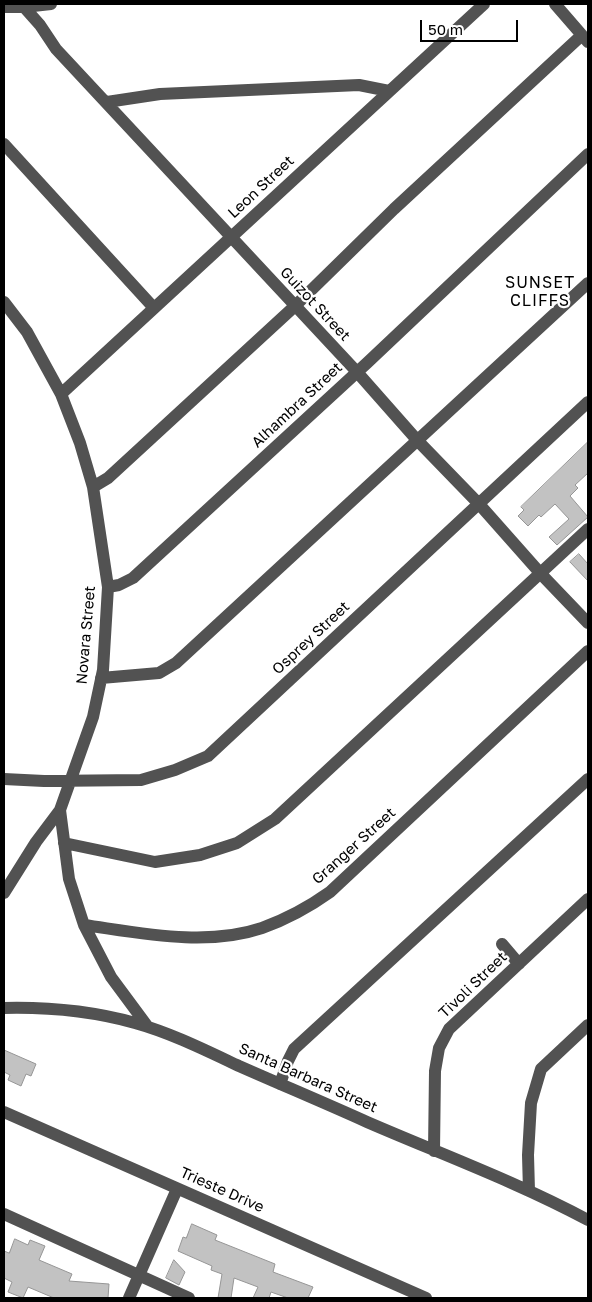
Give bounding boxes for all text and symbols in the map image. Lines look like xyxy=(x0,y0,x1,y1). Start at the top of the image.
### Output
scale bar xyxy=(422,10,520,42)
text: 50 m xyxy=(428,20,463,38)
street label: Leon Street xyxy=(224,152,298,222)
street label: Guizot Street xyxy=(276,263,354,345)
district label: SUNSET CLIFFS xyxy=(504,273,576,311)
street label: Alhambra Street xyxy=(248,358,346,452)
street label: Novara Street xyxy=(73,585,99,685)
street label: Osprey Street xyxy=(269,598,353,678)
street label: Granger Street xyxy=(309,804,399,888)
street label: Tivoli Street xyxy=(435,948,511,1022)
street label: Santa Barbara Street xyxy=(236,1039,380,1117)
street label: Trieste Drive xyxy=(177,1163,267,1217)

